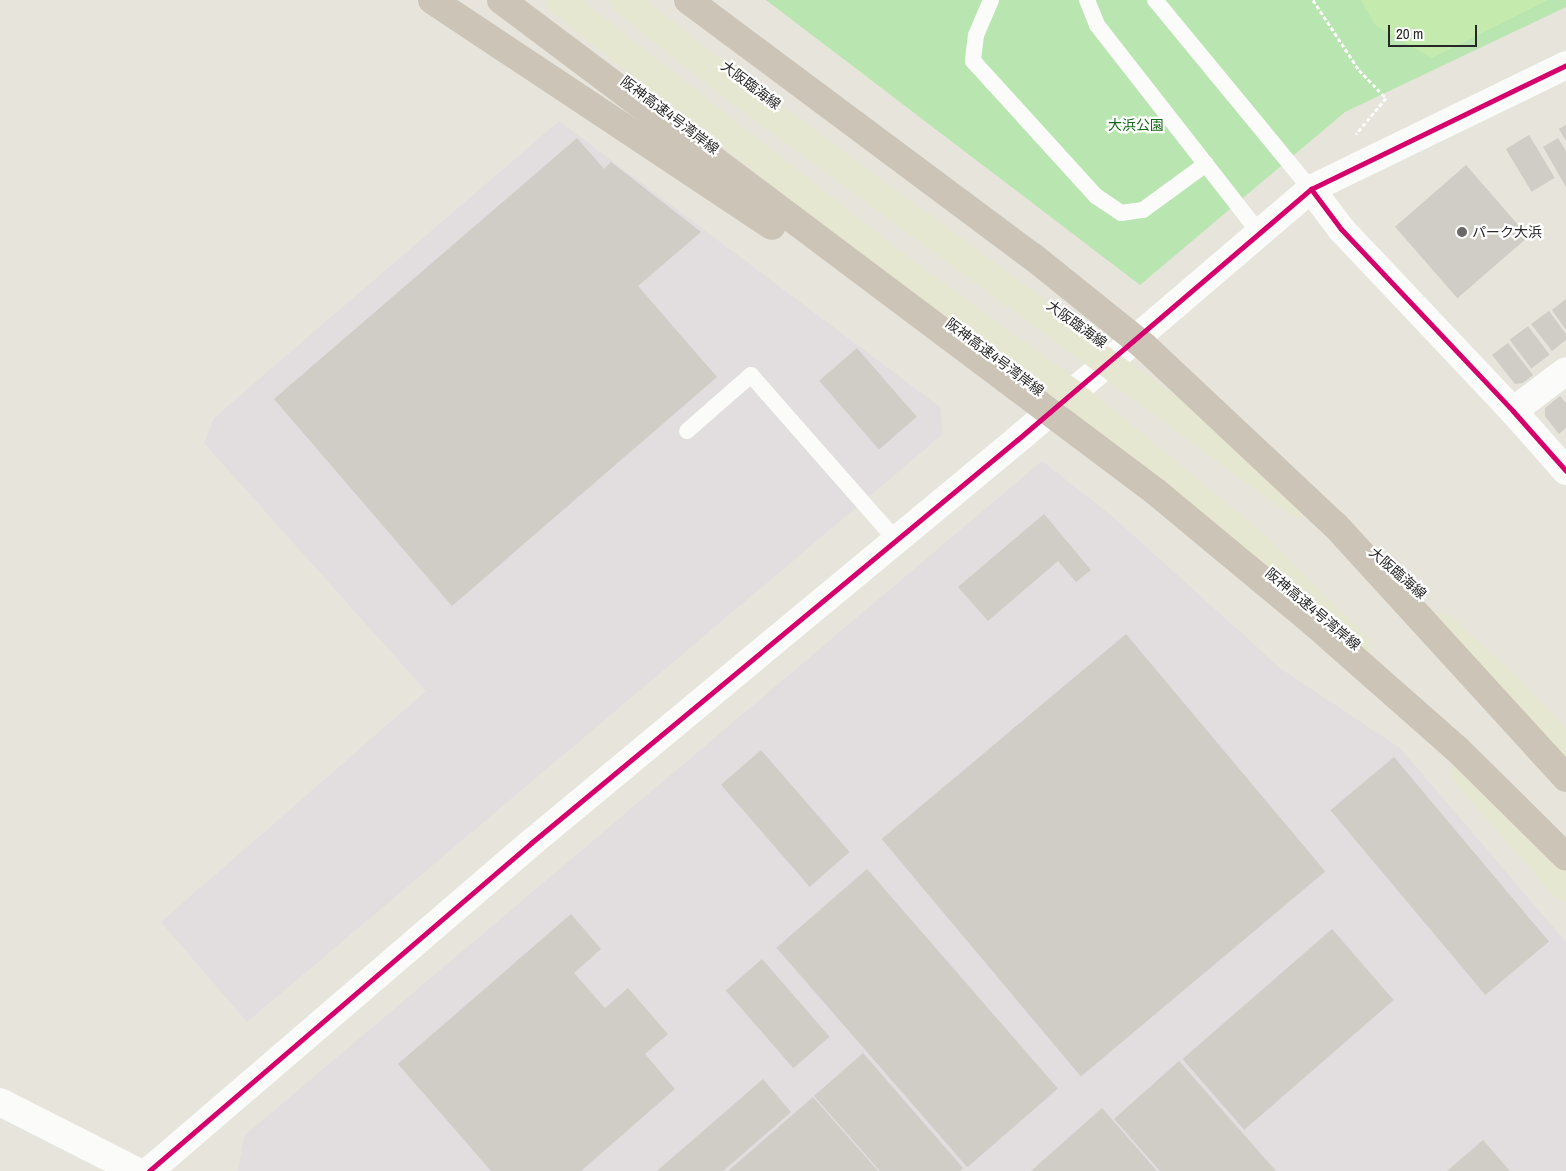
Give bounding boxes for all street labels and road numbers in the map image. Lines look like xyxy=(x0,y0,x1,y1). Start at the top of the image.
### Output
street label: 大阪臨海線 xyxy=(718,57,784,113)
street label: 阪神高速4号湾岸線 xyxy=(618,73,722,157)
street label: 大阪臨海線 xyxy=(1044,297,1110,351)
street label: 阪神高速4号湾岸線 xyxy=(943,315,1047,399)
street label: 大阪臨海線 xyxy=(1366,544,1430,602)
street label: 阪神高速4号湾岸線 xyxy=(1262,565,1364,653)

